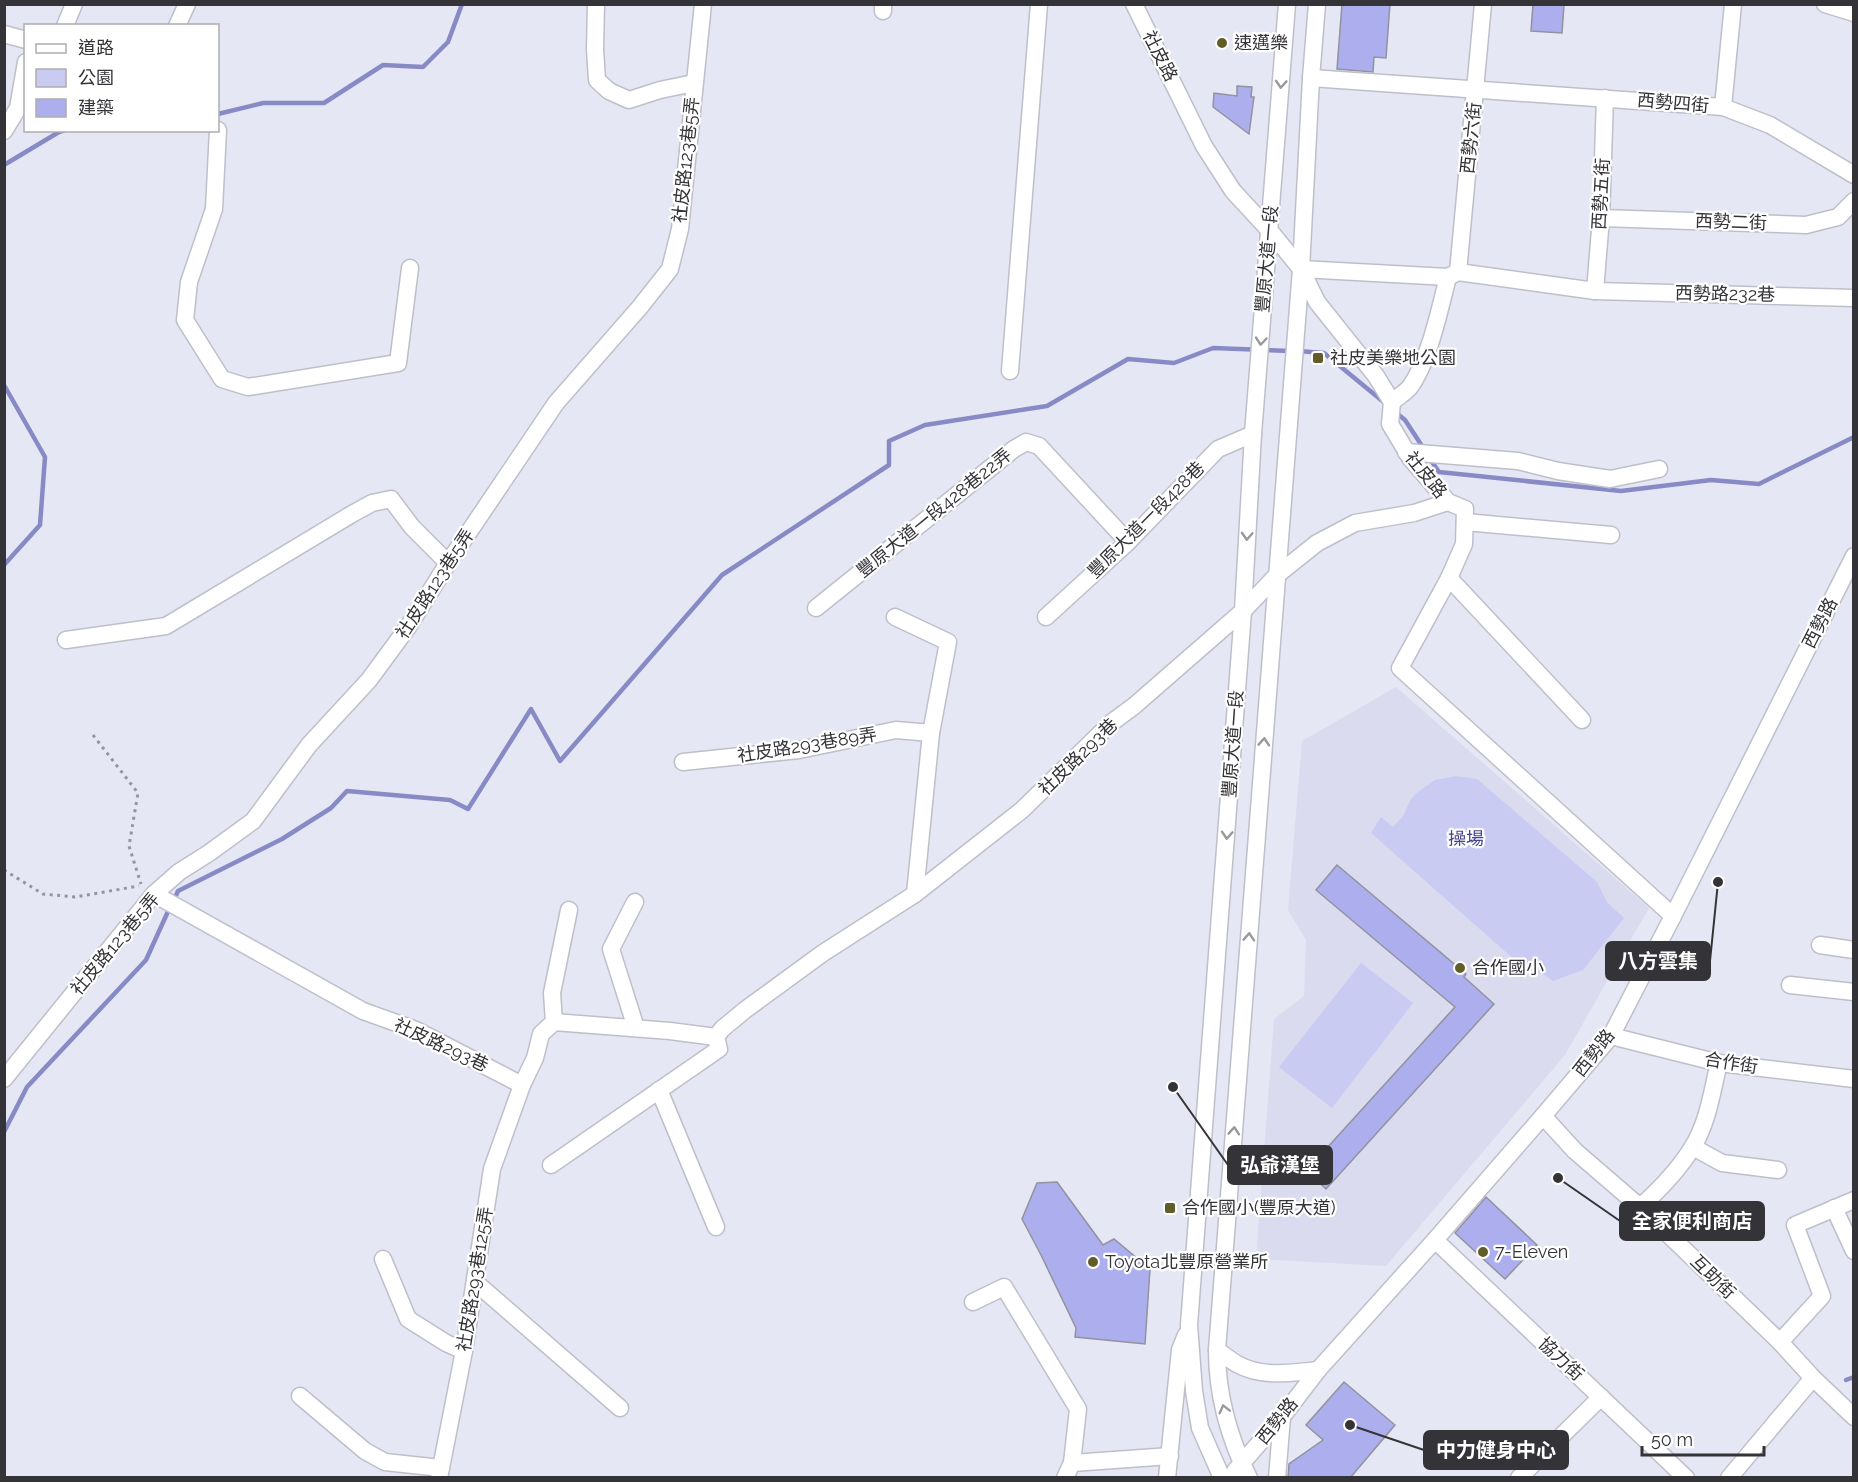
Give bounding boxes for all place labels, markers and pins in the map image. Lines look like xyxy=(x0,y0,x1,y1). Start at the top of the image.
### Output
place label: 速邁樂 xyxy=(1234,32,1288,53)
marker: 速邁樂 xyxy=(1215,36,1229,50)
place label: 社皮美樂地公園 xyxy=(1330,347,1456,368)
marker: 社皮美樂地公園 xyxy=(1311,351,1325,365)
callout: 八方雲集 xyxy=(1606,942,1710,980)
place label: 合作國小 xyxy=(1472,957,1544,978)
marker: 合作國小 xyxy=(1453,961,1467,975)
callout: 弘爺漢堡 xyxy=(1228,1146,1332,1184)
place label: 合作國小(豐原大道) xyxy=(1182,1197,1336,1218)
marker: 合作國小(豐原大道) xyxy=(1163,1201,1177,1215)
callout: 全家便利商店 xyxy=(1620,1202,1764,1240)
place label: 7-Eleven xyxy=(1495,1241,1568,1262)
marker: 7-Eleven xyxy=(1476,1245,1490,1259)
place label: Toyota北豐原營業所 xyxy=(1105,1251,1268,1272)
marker: Toyota北豐原營業所 xyxy=(1086,1255,1100,1269)
callout: 中力健身中心 xyxy=(1424,1431,1568,1469)

